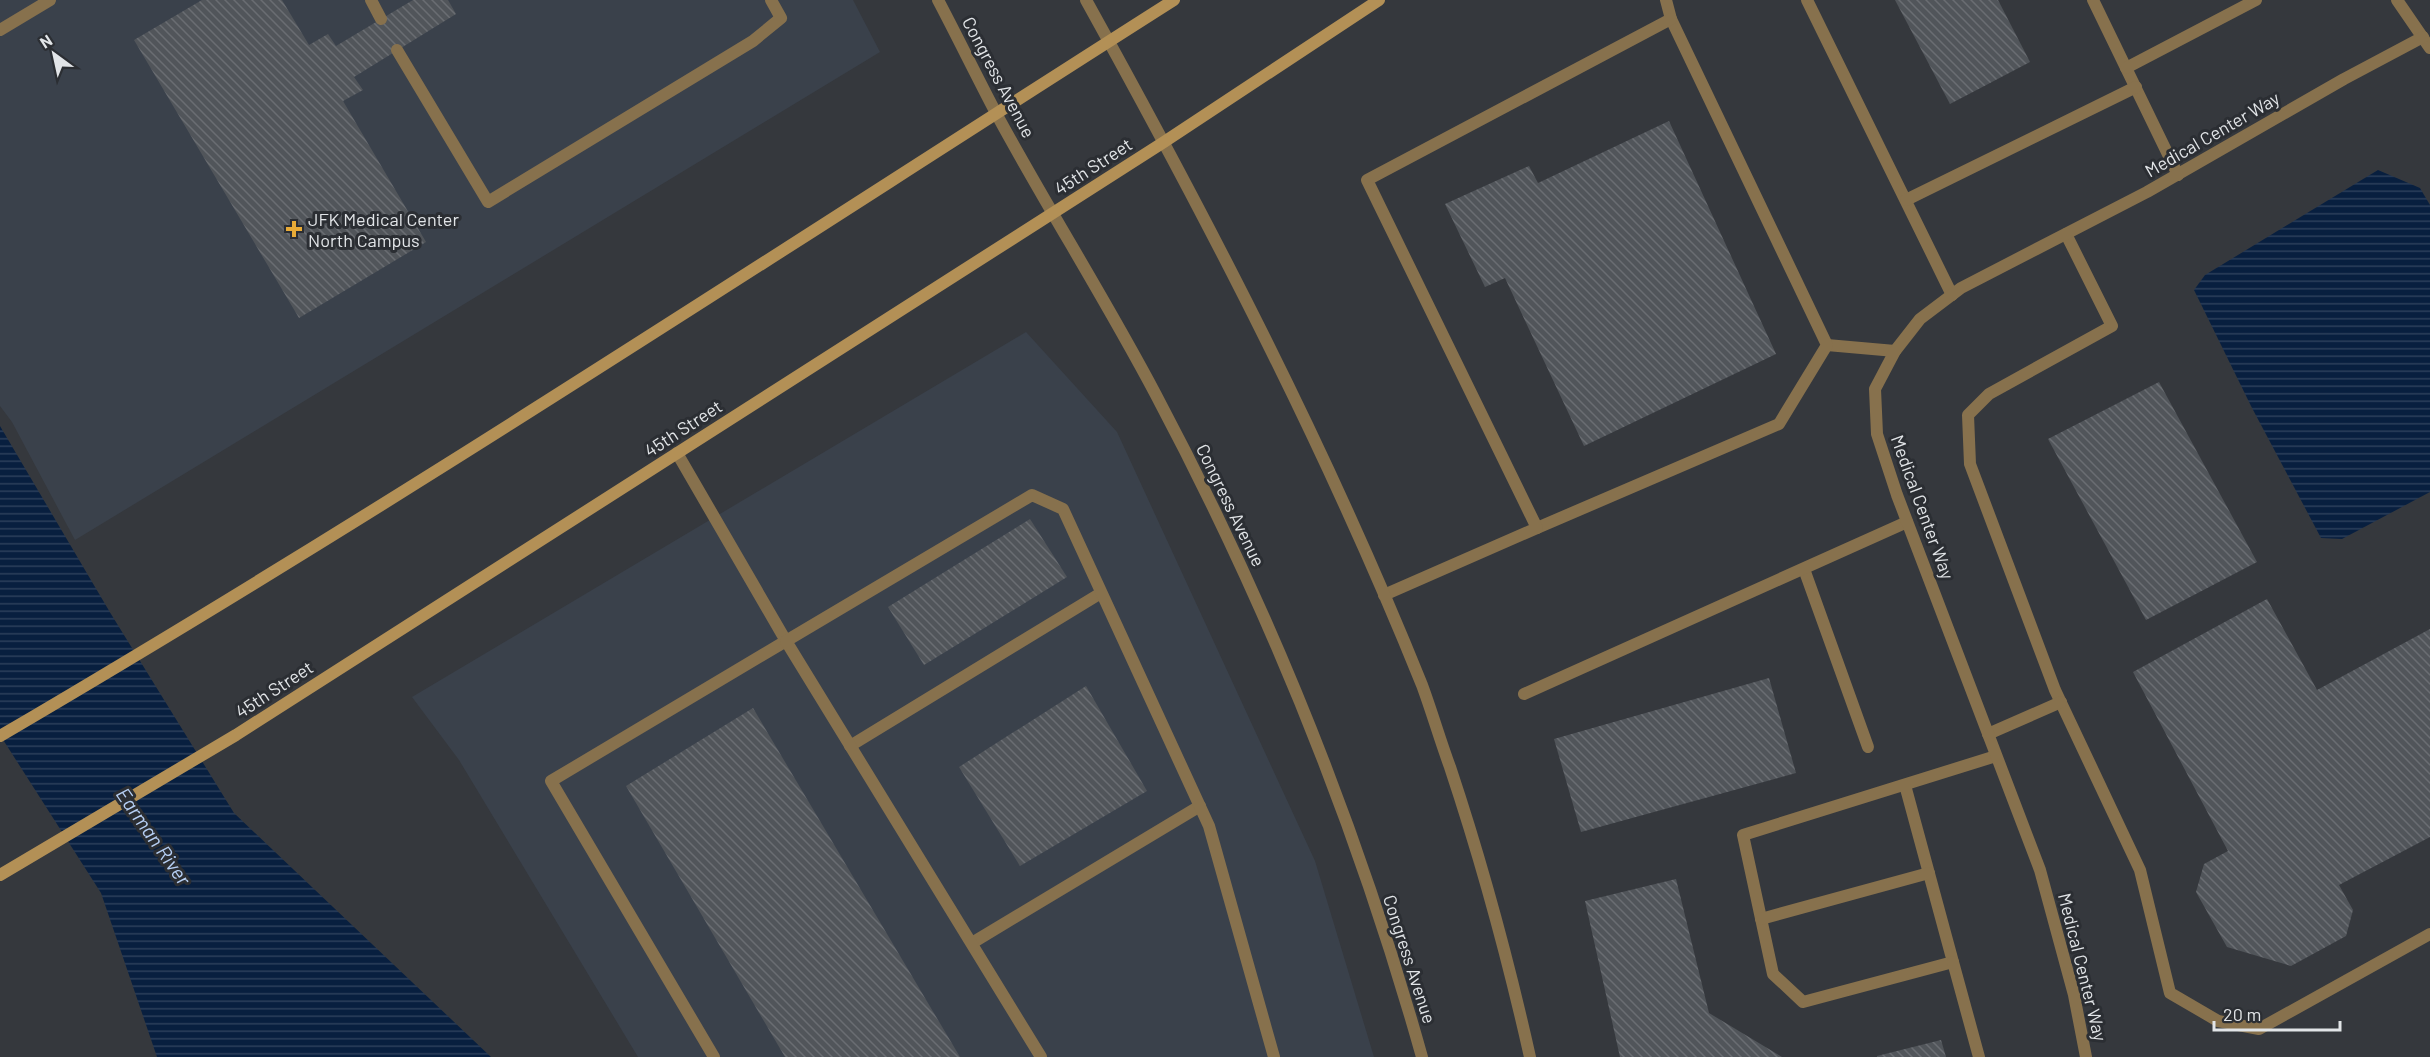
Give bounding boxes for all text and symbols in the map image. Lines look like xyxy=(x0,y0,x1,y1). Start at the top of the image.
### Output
street label: Congress Avenue xyxy=(958,13,1040,141)
north arrow xyxy=(24,24,84,84)
text: N xyxy=(36,30,55,52)
street label: Medical Center Way xyxy=(2141,87,2283,181)
street label: 45th Street xyxy=(1050,133,1136,199)
place label: JFK Medical Center North Campus xyxy=(308,208,459,251)
marker: JFK Medical Center North Campus xyxy=(285,220,303,238)
street label: 45th Street xyxy=(640,395,726,461)
street label: Medical Center Way xyxy=(1887,432,1959,582)
street label: Congress Avenue xyxy=(1192,440,1270,570)
street label: 45th Street xyxy=(231,656,317,722)
water label: Earman River xyxy=(112,783,197,890)
street label: Medical Center Way xyxy=(2054,891,2112,1043)
street label: Congress Avenue xyxy=(1379,892,1441,1026)
scale bar xyxy=(2214,994,2340,1032)
text: 20 m xyxy=(2223,1003,2261,1025)

